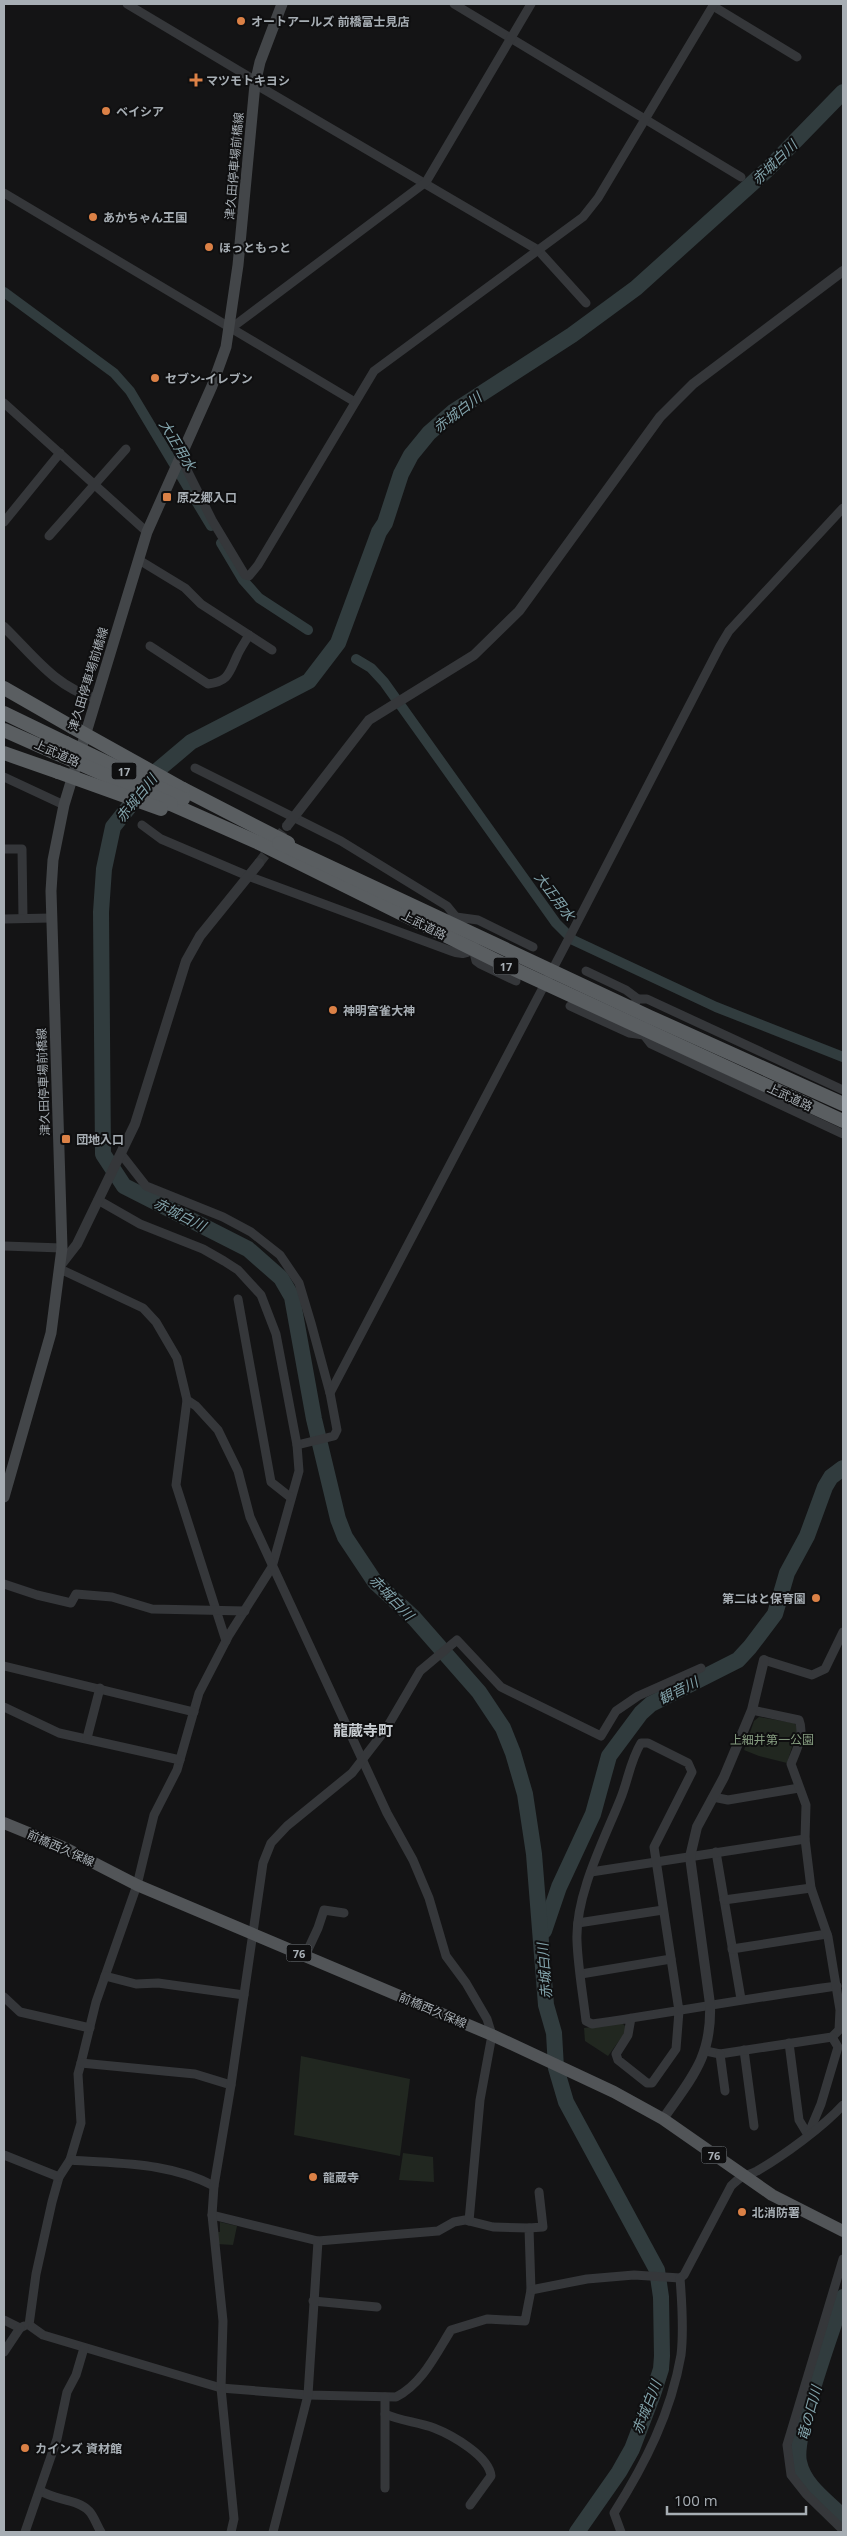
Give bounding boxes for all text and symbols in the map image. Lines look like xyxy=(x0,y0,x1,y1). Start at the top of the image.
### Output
place label: オートアールズ 前橋富士見店 xyxy=(251,13,409,30)
marker: オートアールズ 前橋富士見店 xyxy=(235,15,247,27)
place label: マツモトキヨシ xyxy=(206,72,290,89)
marker: マツモトキヨシ xyxy=(190,74,202,86)
place label: ベイシア xyxy=(116,103,164,120)
marker: ベイシア xyxy=(100,105,112,117)
street label: 津久田停車場前橋線 xyxy=(221,111,247,221)
water label: 赤城白川 xyxy=(747,134,802,188)
place label: あかちゃん王国 xyxy=(103,209,187,226)
marker: あかちゃん王国 xyxy=(87,211,99,223)
place label: ほっともっと xyxy=(219,239,291,256)
marker: ほっともっと xyxy=(203,241,215,253)
place label: セブン-イレブン xyxy=(165,370,253,387)
marker: セブン-イレブン xyxy=(149,372,161,384)
water label: 赤城白川 xyxy=(429,386,487,436)
water label: 大正用水 xyxy=(155,416,202,476)
place label: 原之郷入口 xyxy=(177,489,237,506)
marker: 原之郷入口 xyxy=(161,491,173,503)
street label: 津久田停車場前橋線 xyxy=(64,625,112,733)
street label: 上武道路 xyxy=(32,735,82,771)
road number: 17 xyxy=(112,762,136,779)
water label: 赤城白川 xyxy=(111,769,162,826)
water label: 大正用水 xyxy=(531,868,581,926)
street label: 上武道路 xyxy=(399,907,449,943)
road number: 17 xyxy=(494,958,518,974)
place label: 神明宮雀大神 xyxy=(343,1002,415,1019)
marker: 神明宮雀大神 xyxy=(327,1004,339,1016)
street label: 津久田停車場前橋線 xyxy=(33,1028,53,1136)
street label: 上武道路 xyxy=(765,1079,815,1115)
place label: 団地入口 xyxy=(76,1131,124,1148)
marker: 団地入口 xyxy=(60,1133,72,1145)
water label: 赤城白川 xyxy=(151,1193,211,1236)
water label: 赤城白川 xyxy=(366,1570,420,1625)
place label: 第二はと保育園 xyxy=(722,1590,806,1607)
marker: 第二はと保育園 xyxy=(810,1592,822,1604)
water label: 観音川 xyxy=(655,1671,703,1708)
district label: 龍蔵寺町 xyxy=(333,1720,393,1740)
park label: 上細井第一公園 xyxy=(730,1731,814,1748)
street label: 前橋西久保線 xyxy=(25,1826,97,1870)
water label: 赤城白川 xyxy=(532,1940,555,2000)
road number: 76 xyxy=(286,1945,312,1962)
street label: 前橋西久保線 xyxy=(397,1988,469,2032)
road number: 76 xyxy=(702,2146,726,2164)
place label: 龍蔵寺 xyxy=(323,2169,359,2186)
marker: 龍蔵寺 xyxy=(307,2171,319,2183)
place label: 北消防署 xyxy=(752,2204,800,2221)
marker: 北消防署 xyxy=(736,2206,748,2218)
water label: 赤城白川 xyxy=(627,2376,666,2437)
water label: 竜の口川 xyxy=(793,2382,826,2443)
place label: カインズ 資材館 xyxy=(35,2440,122,2457)
marker: カインズ 資材館 xyxy=(19,2442,31,2454)
scale bar xyxy=(667,2484,806,2516)
text: 100 m xyxy=(674,2490,718,2510)

